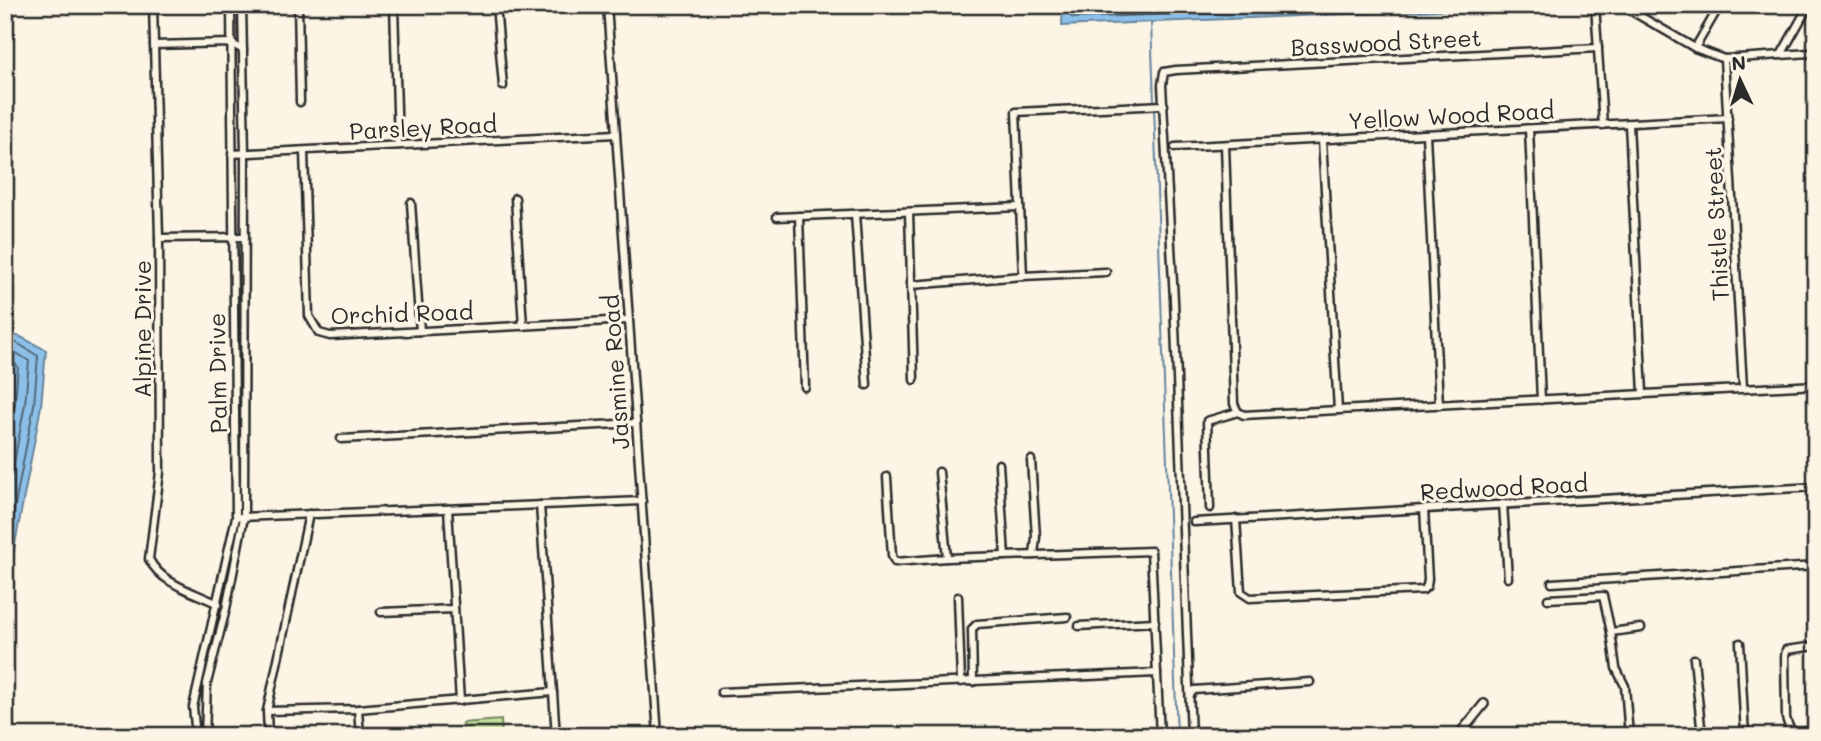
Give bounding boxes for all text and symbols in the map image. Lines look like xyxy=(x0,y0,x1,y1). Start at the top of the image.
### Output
street label: Basswood Street xyxy=(1290,22,1482,62)
north arrow xyxy=(1706,46,1776,116)
text: N xyxy=(1731,50,1747,76)
street label: Yellow Wood Road xyxy=(1347,95,1555,135)
street label: Parsley Road xyxy=(348,108,498,146)
street label: Thistle Street xyxy=(1697,146,1735,302)
street label: Alpine Drive xyxy=(127,260,157,398)
street label: Jasmine Road xyxy=(595,294,635,450)
street label: Orchid Road xyxy=(330,296,474,330)
street label: Palm Drive xyxy=(201,312,233,434)
street label: Redwood Road xyxy=(1419,468,1589,506)

